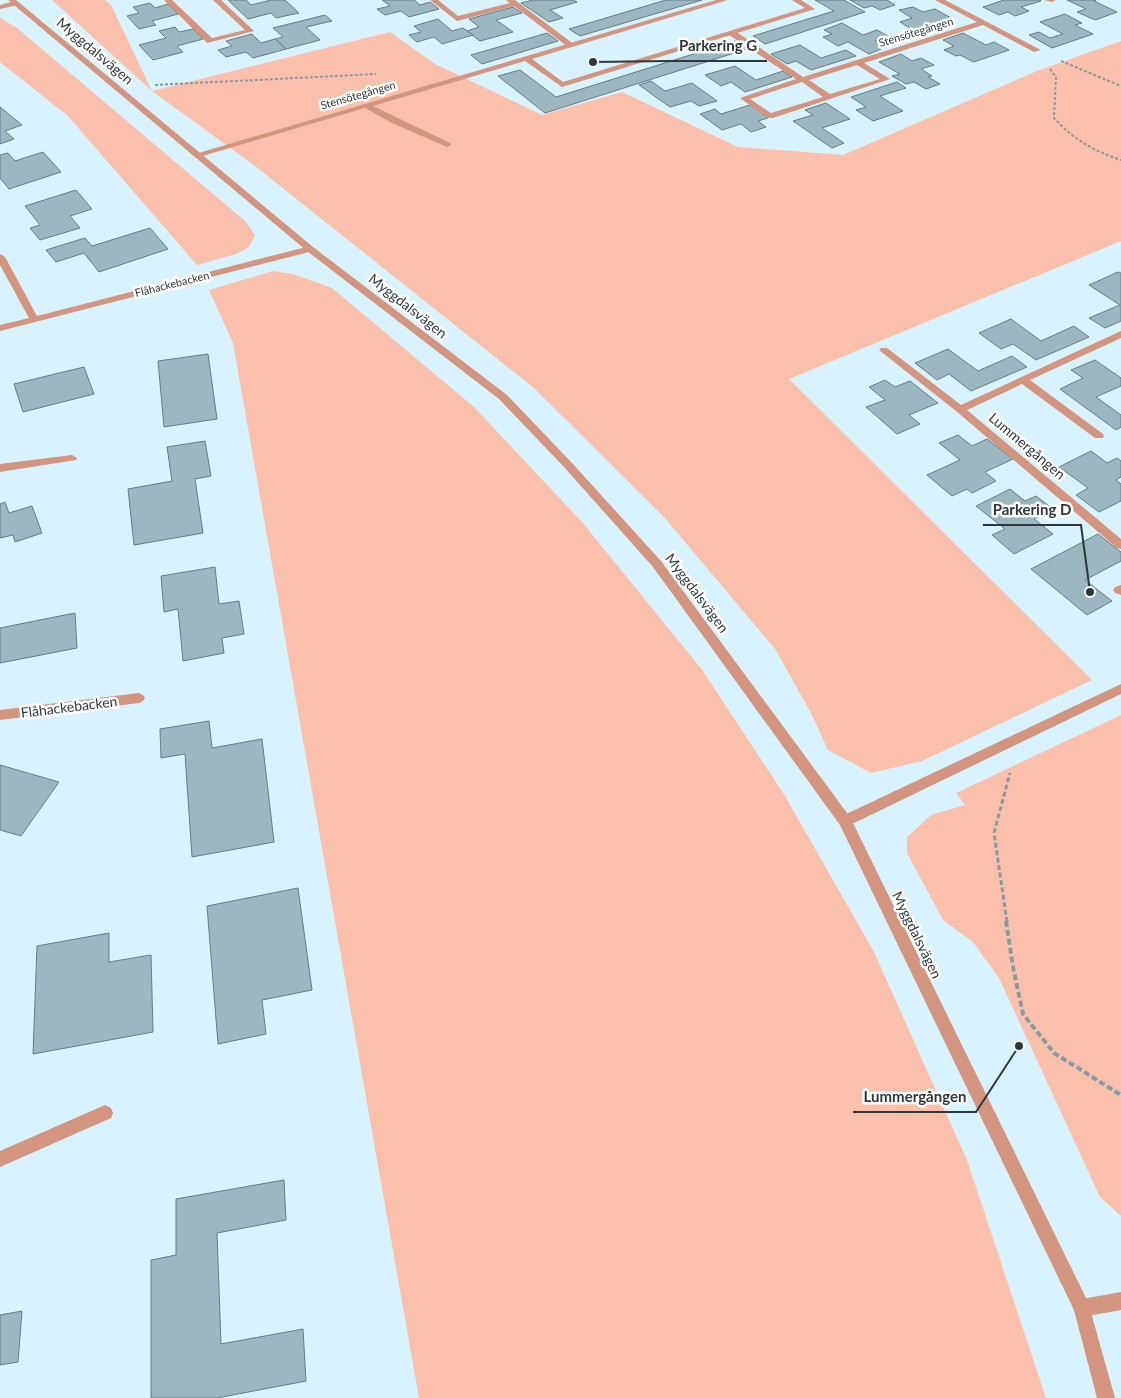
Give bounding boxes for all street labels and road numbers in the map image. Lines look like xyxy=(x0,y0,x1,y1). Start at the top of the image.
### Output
street label: Myggdalsvägen xyxy=(54,14,137,88)
street label: Stensötegången xyxy=(877,14,955,49)
street label: Stensötegången xyxy=(319,78,397,111)
street label: Flåhackebacken xyxy=(133,268,210,299)
street label: Myggdalsvägen xyxy=(366,270,451,341)
street label: Lummergången xyxy=(986,409,1069,482)
street label: Myggdalsvägen xyxy=(662,550,733,636)
street label: Flåhackebacken xyxy=(20,692,118,721)
street label: Myggdalsvägen xyxy=(889,888,946,981)

